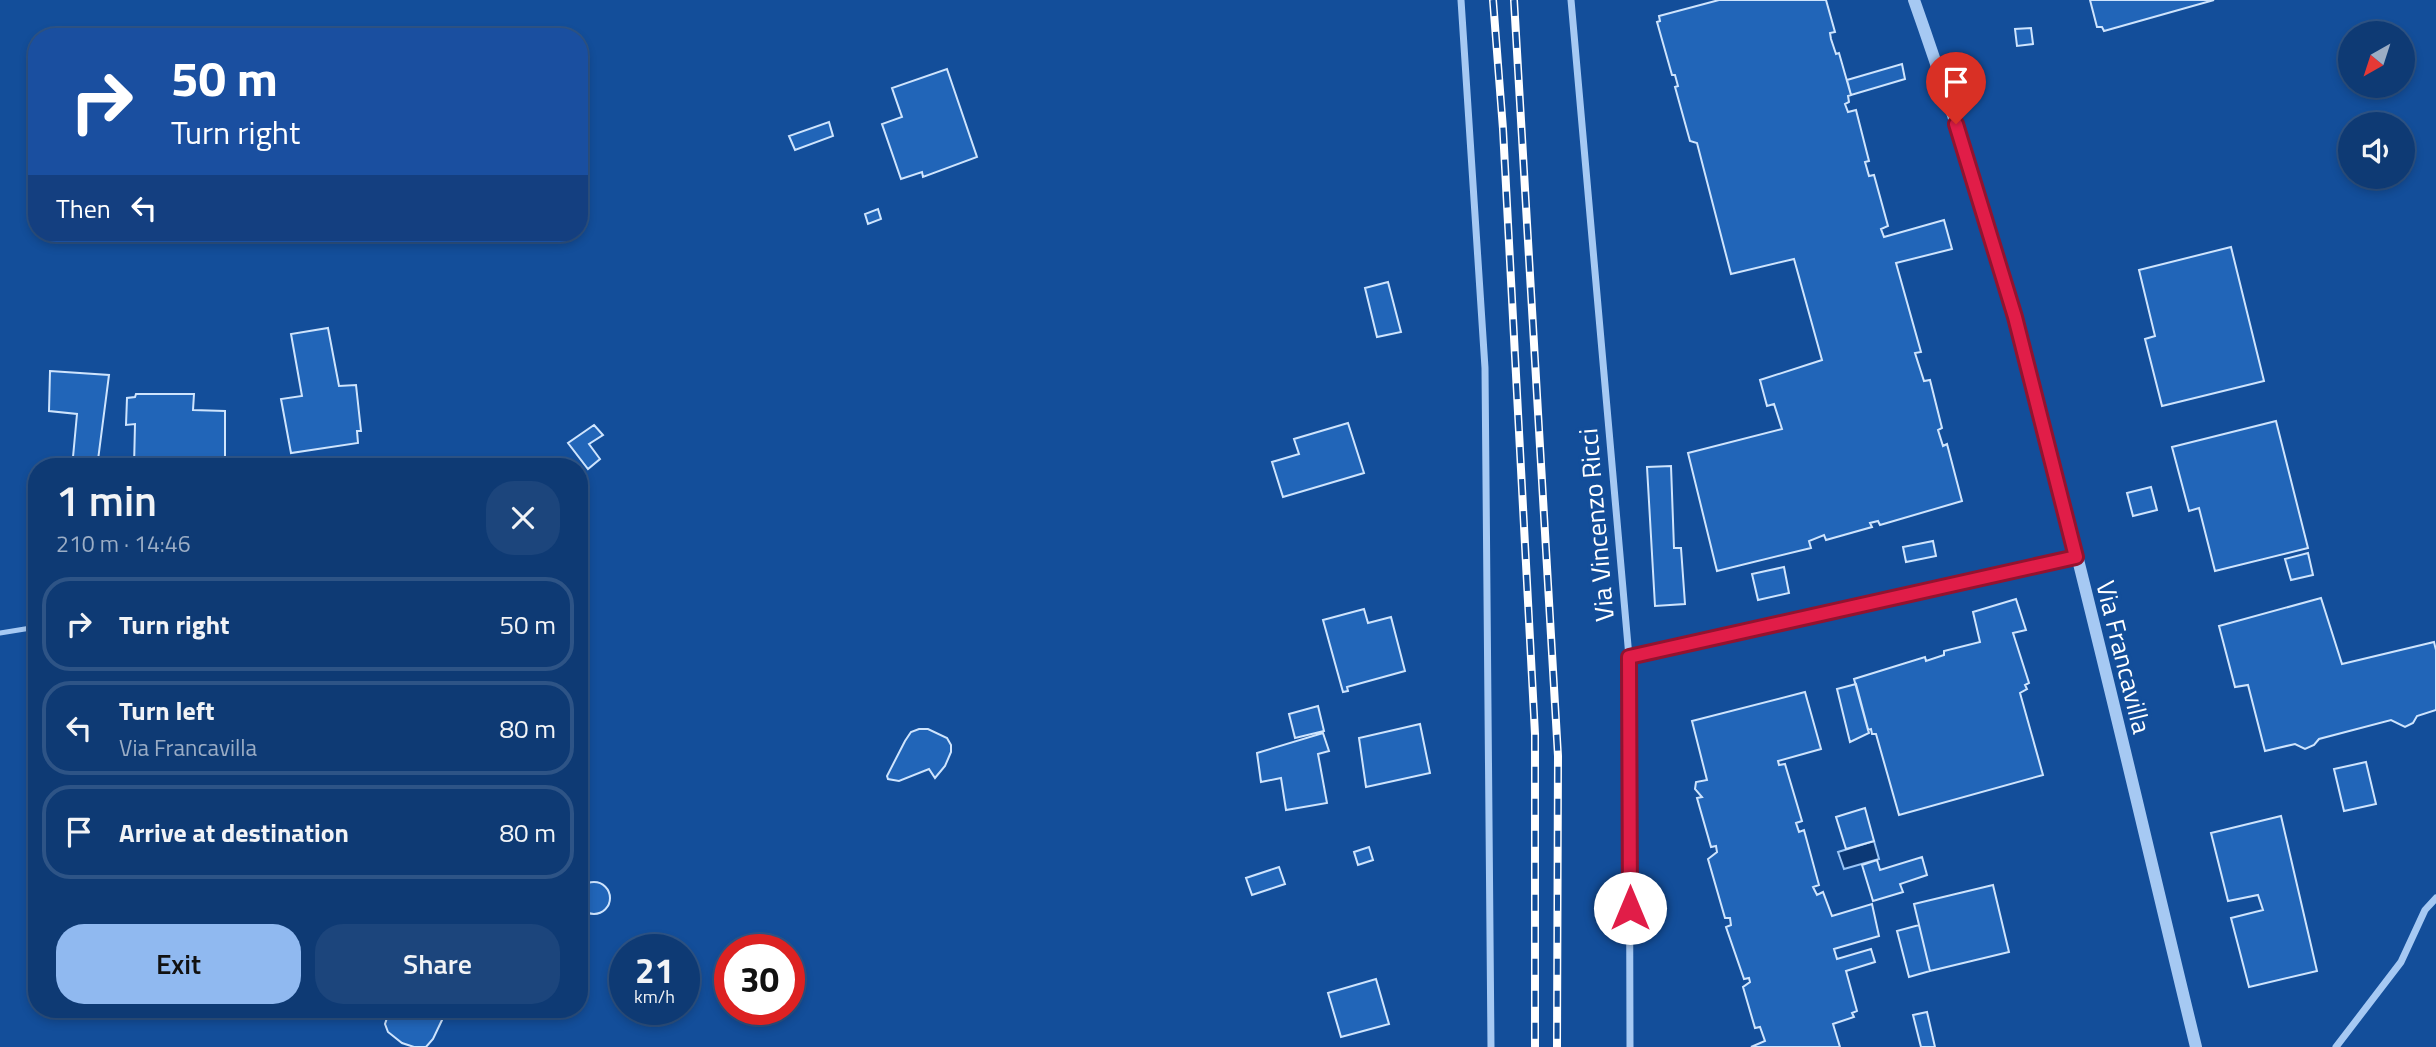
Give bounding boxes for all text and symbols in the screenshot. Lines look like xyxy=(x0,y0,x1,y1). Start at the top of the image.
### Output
north arrow xyxy=(2338,21,2415,98)
map controls xyxy=(2338,21,2415,189)
text: 50 m xyxy=(171,40,278,115)
pin xyxy=(1926,52,1986,124)
icon: right xyxy=(56,56,147,147)
icon: arrive xyxy=(1937,63,1975,101)
text: Turn right xyxy=(171,108,300,156)
button: sound xyxy=(2338,112,2415,189)
text: Then xyxy=(56,189,111,228)
icon: left xyxy=(125,189,163,227)
street label: Via Vincenzo Ricci xyxy=(1568,427,1624,623)
text: 1 min xyxy=(56,468,157,532)
button: close xyxy=(486,481,560,555)
text: 210 m · 14:46 xyxy=(56,526,191,561)
street label: Via Francavilla xyxy=(2086,577,2162,737)
icon: right xyxy=(60,605,98,643)
text: Turn right xyxy=(119,605,230,644)
text: 50 m xyxy=(499,605,556,644)
text: Turn left xyxy=(119,691,214,730)
icon: left xyxy=(60,709,98,747)
text: 80 m xyxy=(499,709,556,748)
text: Via Francavilla xyxy=(119,730,257,765)
icon: arrive xyxy=(60,813,98,851)
text: Arrive at destination xyxy=(119,813,349,852)
text: 80 m xyxy=(499,813,556,852)
position arrow xyxy=(1593,871,1667,945)
button: Exit xyxy=(56,924,301,1004)
button: Share xyxy=(315,924,560,1004)
speed limit sign: 30 xyxy=(714,934,805,1025)
text: 21 xyxy=(635,943,674,997)
text: km/h xyxy=(634,983,675,1010)

